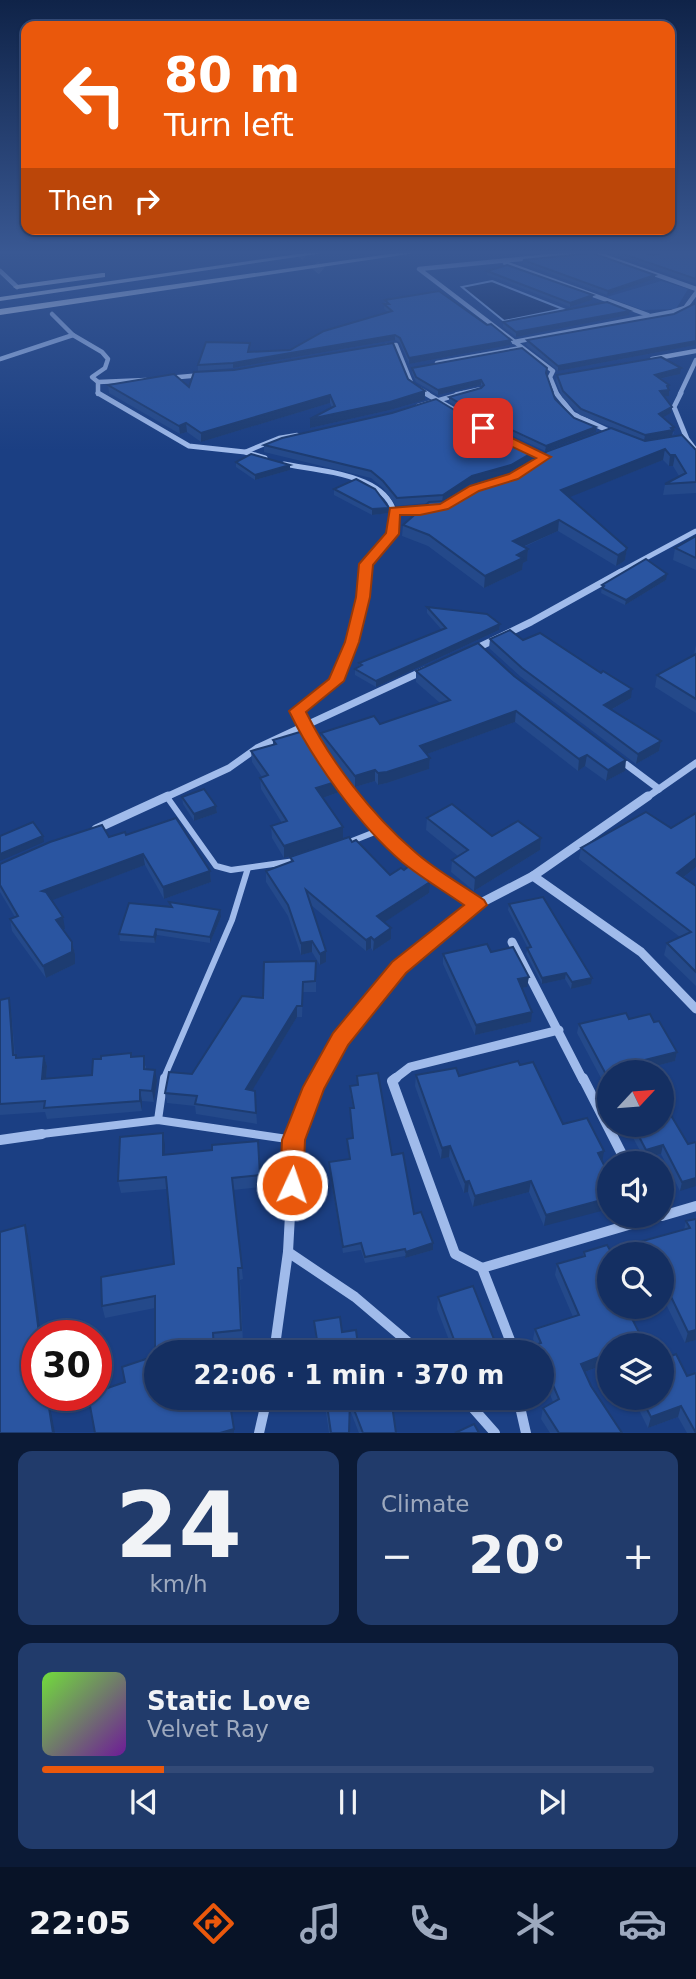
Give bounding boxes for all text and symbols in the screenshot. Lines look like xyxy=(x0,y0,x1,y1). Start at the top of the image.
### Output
text: 80 m xyxy=(164,47,300,104)
icon: left xyxy=(49,49,140,140)
text: Turn left xyxy=(164,106,294,144)
icon: right xyxy=(128,182,166,220)
text: Then xyxy=(49,186,114,216)
pin xyxy=(453,398,513,458)
icon: arrive xyxy=(464,409,502,447)
north arrow xyxy=(597,1060,674,1138)
map controls xyxy=(597,1060,674,1410)
position arrow xyxy=(255,1148,329,1222)
button: sound xyxy=(597,1151,674,1228)
button: search xyxy=(597,1242,674,1319)
speed limit sign: 30 xyxy=(21,1320,112,1411)
button: layers xyxy=(597,1333,674,1410)
text: 22:06 · 1 min · 370 m xyxy=(194,1360,504,1390)
text: 24 xyxy=(115,1473,242,1578)
text: Climate xyxy=(381,1491,470,1517)
text: 20° xyxy=(468,1525,567,1585)
text: − xyxy=(381,1534,413,1578)
text: + xyxy=(622,1534,654,1578)
text: km/h xyxy=(149,1571,208,1597)
text: Static Love xyxy=(147,1686,311,1716)
text: Velvet Ray xyxy=(147,1716,269,1742)
icon: previous xyxy=(125,1783,163,1821)
icon: pause xyxy=(329,1783,367,1821)
icon: next xyxy=(533,1783,571,1821)
icon: directions xyxy=(189,1899,238,1948)
icon: music xyxy=(296,1899,345,1948)
icon: phone xyxy=(404,1899,453,1948)
icon: climate xyxy=(511,1899,560,1948)
icon: car xyxy=(618,1899,667,1948)
text: 22:05 xyxy=(29,1904,131,1942)

